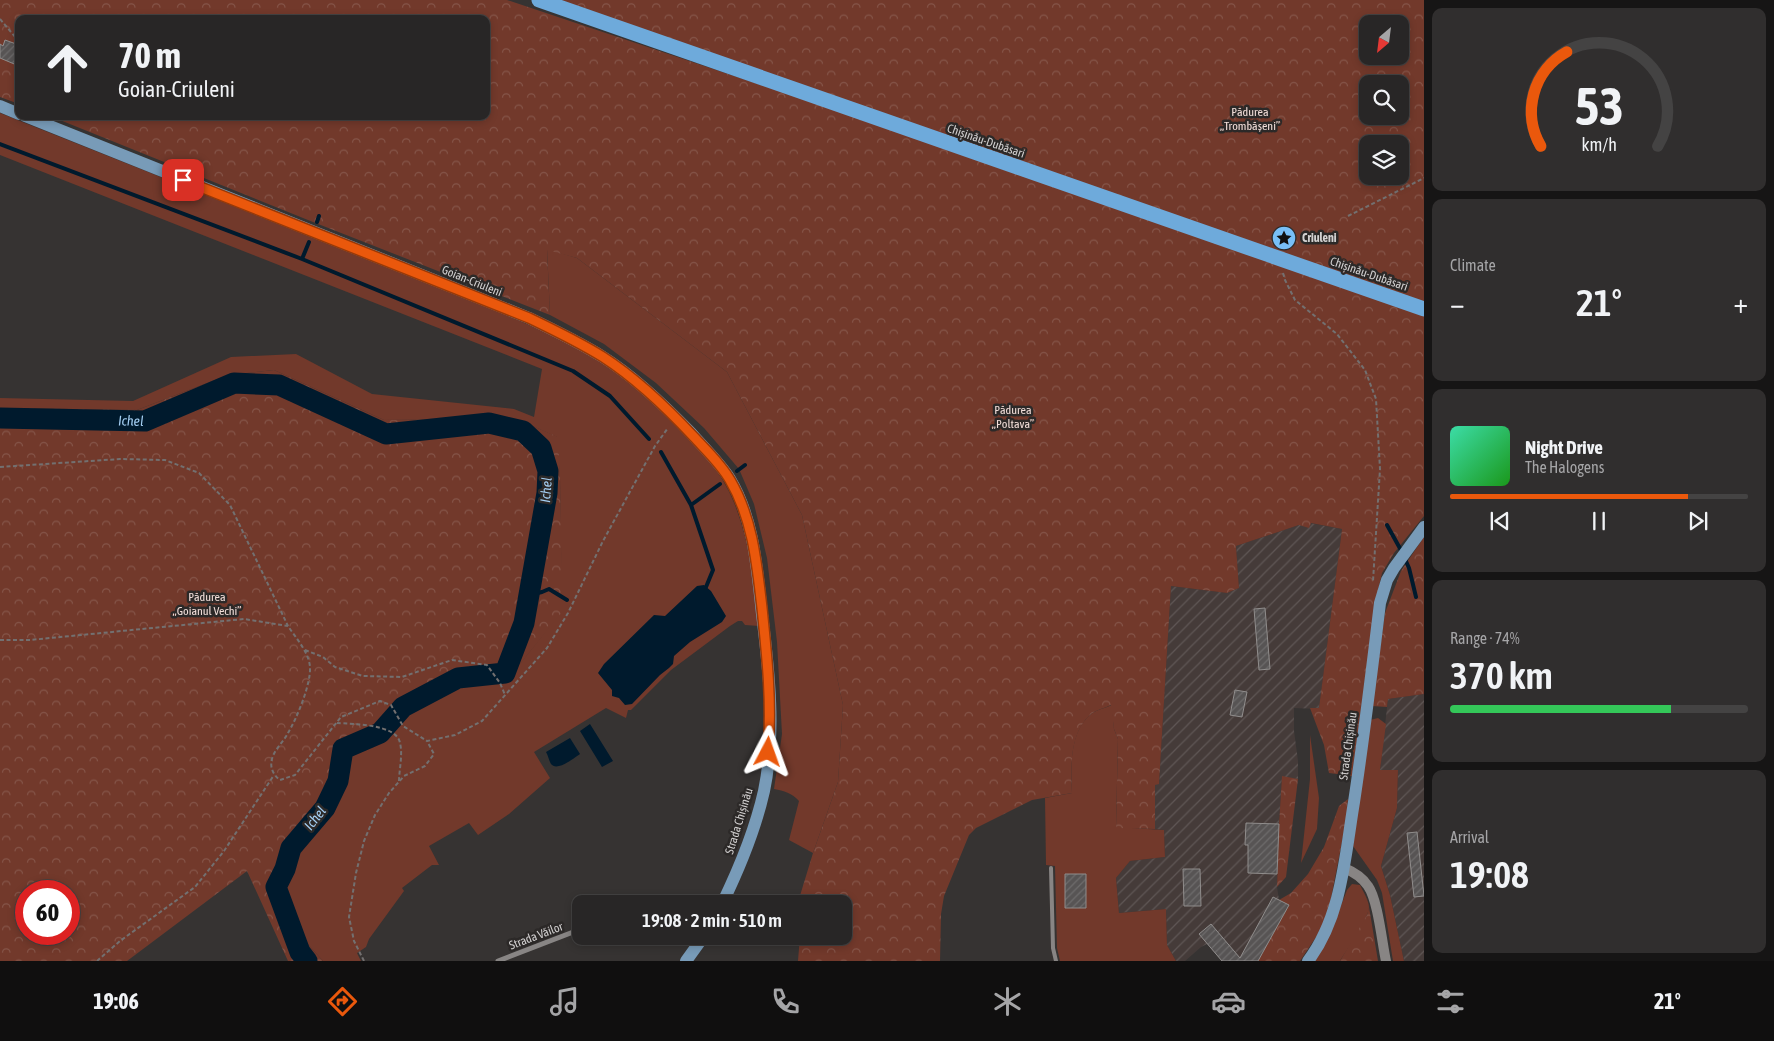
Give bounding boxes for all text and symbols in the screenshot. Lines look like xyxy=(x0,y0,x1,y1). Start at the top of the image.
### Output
north arrow xyxy=(1359,15,1409,65)
map controls xyxy=(1359,15,1409,185)
icon: ahead xyxy=(35,35,100,100)
text: 70 m xyxy=(118,35,181,75)
button: search xyxy=(1359,75,1409,125)
text: Goian-Criuleni xyxy=(118,76,235,102)
text: 53 xyxy=(1575,76,1623,136)
park label: Pădurea „Trombășeni” xyxy=(1220,105,1280,133)
street label: Chișinău-Dubăsari xyxy=(945,121,1027,161)
text: km/h xyxy=(1581,134,1617,155)
button: layers xyxy=(1359,135,1409,185)
pin xyxy=(162,159,204,201)
icon: arrive xyxy=(169,166,197,194)
place icon: Criuleni xyxy=(1271,225,1297,251)
place label: Criuleni xyxy=(1302,231,1337,245)
street label: Chișinău-Dubăsari xyxy=(1328,254,1410,294)
text: Climate xyxy=(1450,256,1496,274)
street label: Goian-Criuleni xyxy=(440,263,504,299)
text: 21° xyxy=(1576,281,1622,324)
text: − xyxy=(1450,287,1465,319)
text: + xyxy=(1733,287,1748,319)
park label: Pădurea „Poltava” xyxy=(992,403,1034,431)
water label: Ichel xyxy=(118,412,144,429)
text: Night Drive xyxy=(1525,436,1603,458)
text: The Halogens xyxy=(1525,458,1605,476)
water label: Ichel xyxy=(537,476,555,503)
icon: previous xyxy=(1486,507,1514,535)
icon: pause xyxy=(1585,507,1613,535)
icon: next xyxy=(1684,507,1712,535)
park label: Pădurea „Goianul Vechi” xyxy=(173,590,242,618)
text: Range · 74% xyxy=(1450,629,1520,647)
text: 370 km xyxy=(1450,654,1553,697)
street label: Strada Chișinău xyxy=(1336,711,1360,781)
position arrow xyxy=(741,725,793,777)
street label: Strada Chișinău xyxy=(722,786,756,856)
water label: Ichel xyxy=(301,803,329,833)
text: Arrival xyxy=(1450,828,1489,846)
text: 19:08 xyxy=(1450,853,1529,896)
speed limit sign: 60 xyxy=(15,880,80,945)
text: 19:08 · 2 min · 510 m xyxy=(642,909,782,931)
street label: Strada Văilor xyxy=(507,919,565,953)
icon: directions xyxy=(325,984,360,1019)
icon: music xyxy=(547,984,582,1019)
icon: phone xyxy=(768,984,803,1019)
icon: climate xyxy=(990,984,1025,1019)
icon: car xyxy=(1211,984,1246,1019)
icon: filters xyxy=(1433,984,1468,1019)
text: 19:06 xyxy=(93,988,139,1014)
text: 21° xyxy=(1654,988,1681,1014)

